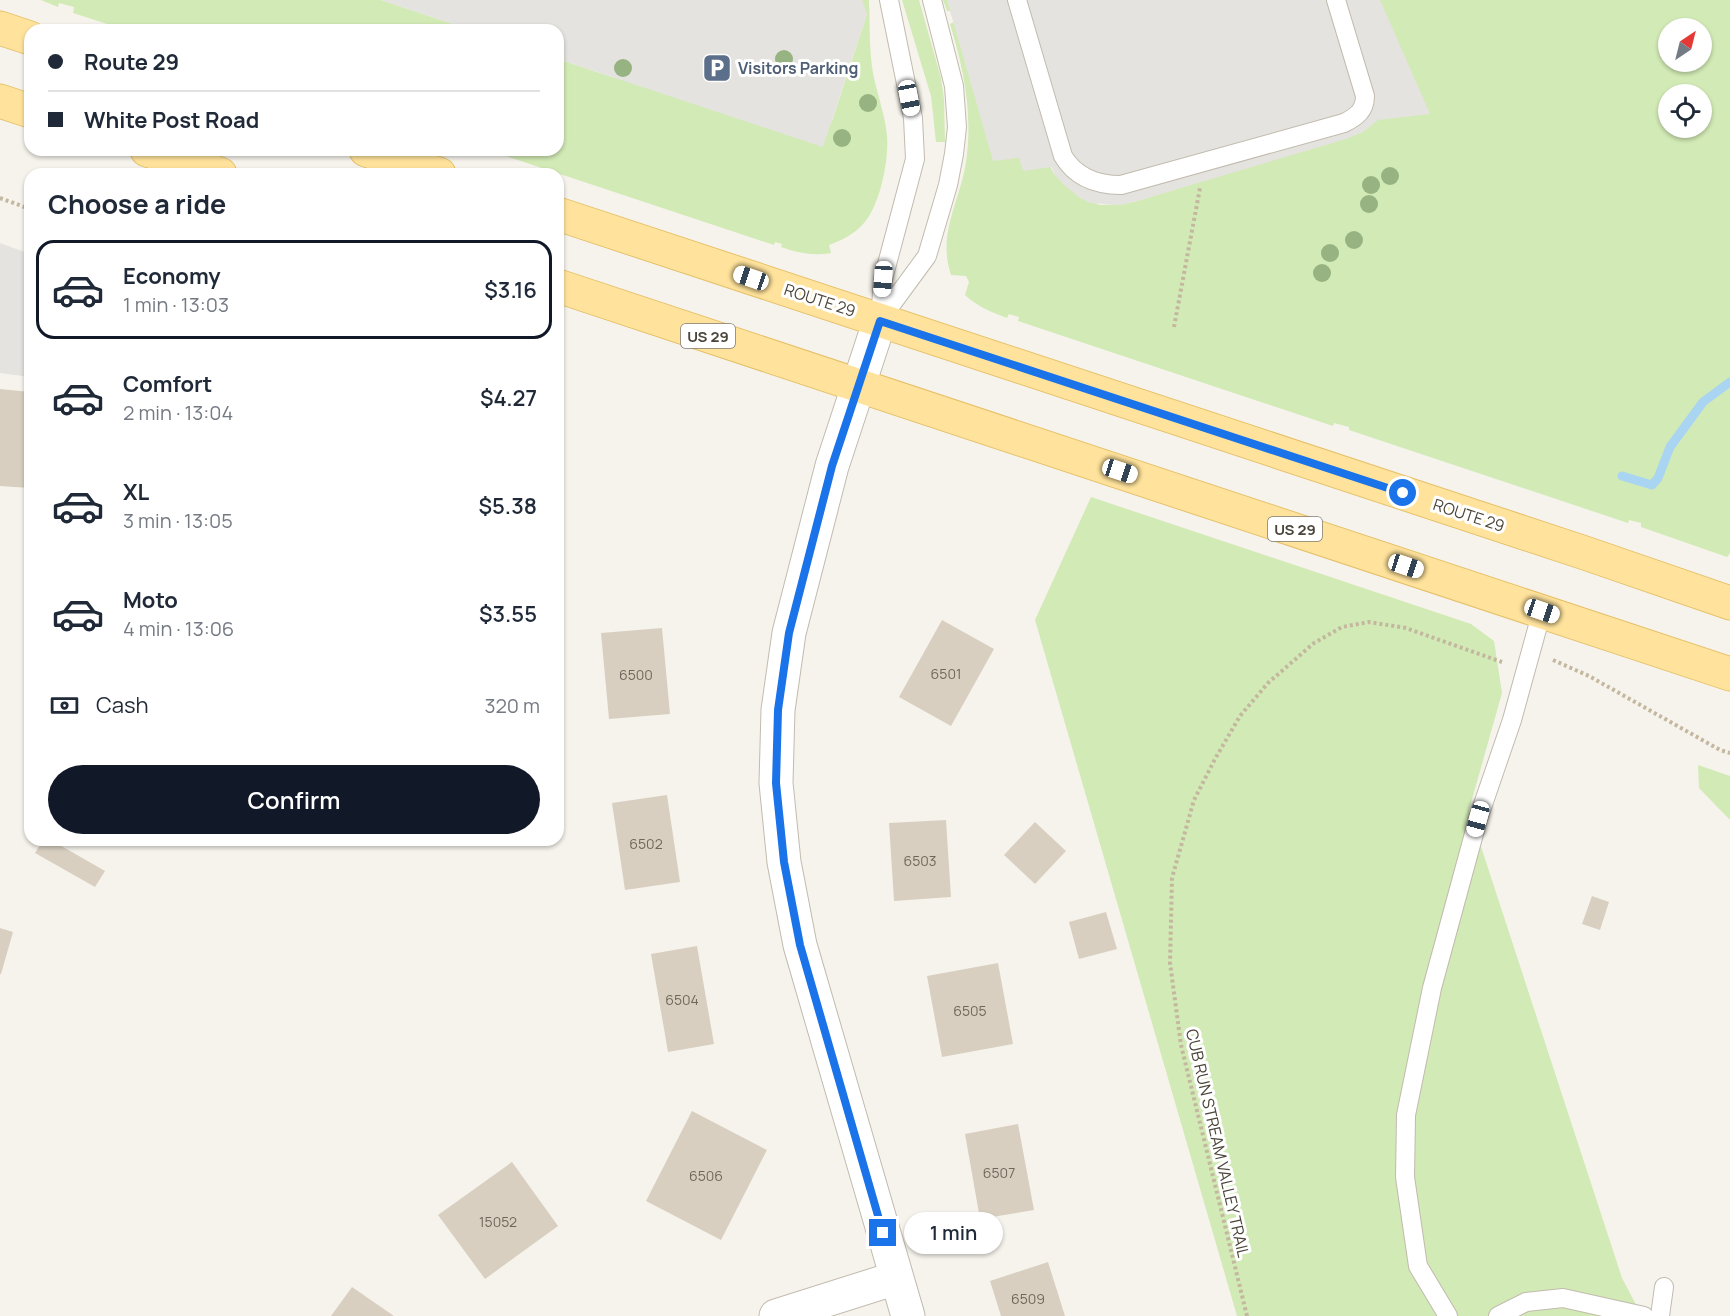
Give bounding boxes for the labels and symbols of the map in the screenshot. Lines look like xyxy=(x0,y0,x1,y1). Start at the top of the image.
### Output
north arrow xyxy=(1658,18,1712,72)
parking icon: Visitors Parking xyxy=(701,52,733,84)
place label: Visitors Parking xyxy=(738,57,858,79)
car xyxy=(897,79,921,117)
car xyxy=(873,260,893,298)
car xyxy=(731,264,771,292)
street label: ROUTE 29 xyxy=(782,278,858,322)
road number: US 29 xyxy=(681,324,735,348)
car xyxy=(1100,457,1140,485)
route start xyxy=(1389,479,1416,506)
street label: ROUTE 29 xyxy=(1431,493,1507,537)
road number: US 29 xyxy=(1268,517,1322,541)
car xyxy=(1386,552,1426,580)
car xyxy=(1522,597,1562,625)
house number: 6501 xyxy=(931,664,961,683)
house number: 6500 xyxy=(619,665,653,684)
car xyxy=(1465,799,1491,839)
house number: 6502 xyxy=(629,834,663,853)
house number: 6503 xyxy=(903,851,937,870)
house number: 6504 xyxy=(665,990,699,1009)
house number: 6505 xyxy=(953,1001,987,1020)
street label: CUB RUN STREAM VALLEY TRAIL xyxy=(1181,1027,1255,1259)
house number: 6507 xyxy=(983,1163,1015,1182)
house number: 6506 xyxy=(689,1166,723,1185)
house number: 15052 xyxy=(479,1212,517,1231)
callout: 1 min xyxy=(904,1212,1003,1254)
route end xyxy=(869,1219,896,1246)
house number: 6509 xyxy=(1011,1289,1045,1308)

